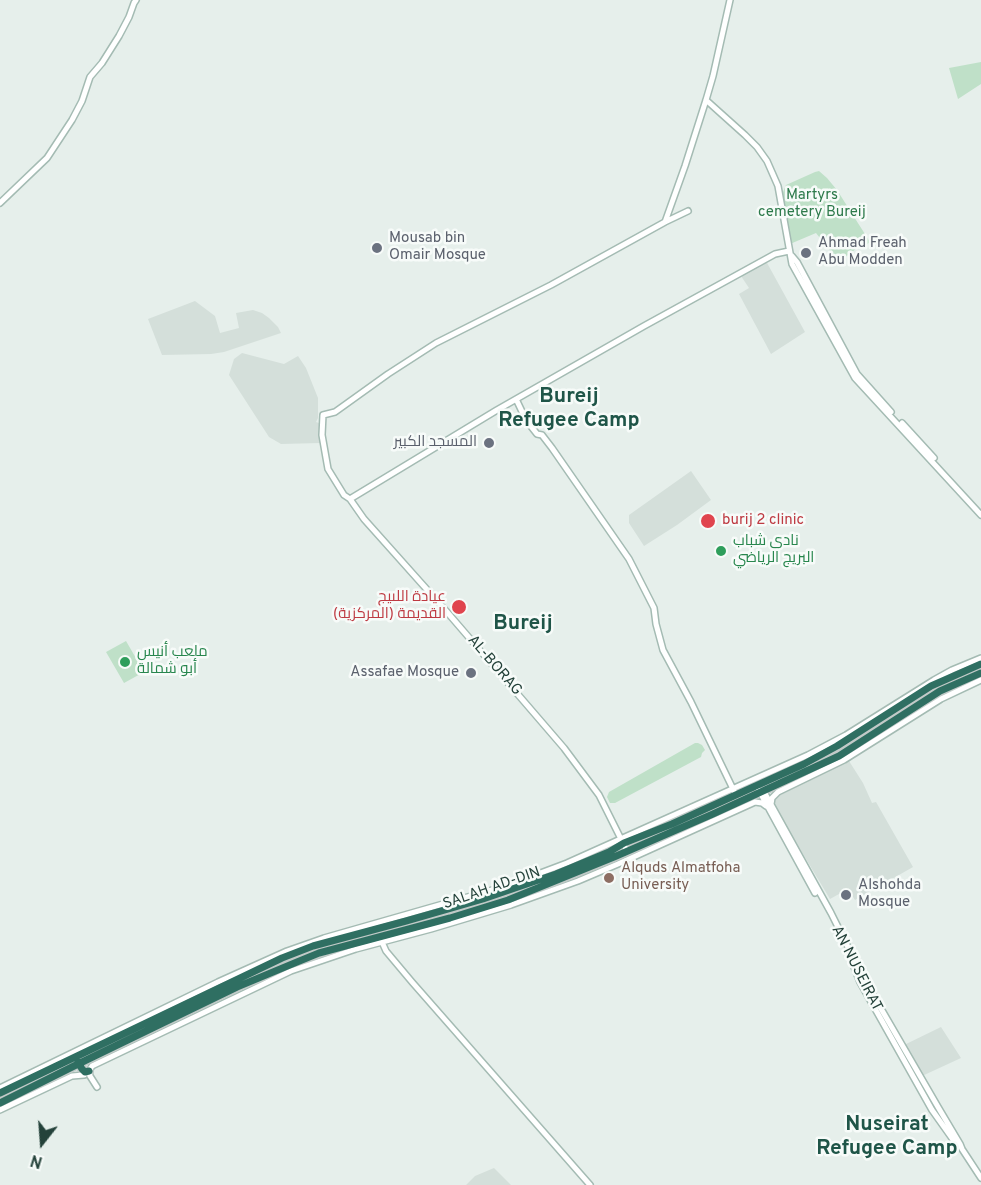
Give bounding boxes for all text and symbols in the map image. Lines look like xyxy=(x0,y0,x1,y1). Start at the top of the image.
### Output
park label: Martyrs cemetery Bureij xyxy=(758,187,866,222)
place label: Mousab bin Omair Mosque xyxy=(389,230,486,265)
place label: Ahmad Freah Abu Modden xyxy=(818,235,907,270)
marker: Mousab bin Omair Mosque xyxy=(370,241,384,255)
marker: Ahmad Freah Abu Modden xyxy=(799,246,813,260)
district label: Bureij Refugee Camp xyxy=(498,385,640,435)
place label: المسجد الكبير xyxy=(394,434,477,452)
marker: المسجد الكبير xyxy=(482,436,496,450)
marker: burij 2 clinic xyxy=(699,512,717,530)
place label: burij 2 clinic xyxy=(722,512,804,530)
place label: نادي شباب البريج الرياضي xyxy=(733,533,814,568)
marker: نادي شباب البريج الرياضي xyxy=(714,544,728,558)
place label: عيادة اللىيج القديمة (المركزية) xyxy=(333,589,446,624)
marker: عيادة اللىيج القديمة (المركزية) xyxy=(450,598,468,616)
district label: Bureij xyxy=(493,612,553,638)
street label: AL-BORAG xyxy=(463,632,525,700)
place label: ملعب أنيس أبو شمالة xyxy=(137,644,208,679)
marker: ملعب أنيس أبو شمالة xyxy=(118,655,132,669)
place label: Assafae Mosque xyxy=(350,664,459,682)
marker: Assafae Mosque xyxy=(464,666,478,680)
place label: Alquds Almatfoha University xyxy=(621,860,740,895)
street label: SALAH AD-DIN xyxy=(441,864,543,914)
marker: Alquds Almatfoha University xyxy=(602,871,616,885)
place label: Alshohda Mosque xyxy=(858,877,921,912)
marker: Alshohda Mosque xyxy=(839,888,853,902)
street label: AN NUSEIRAT xyxy=(827,923,885,1015)
north arrow xyxy=(12,1113,72,1173)
district label: Nuseirat Refugee Camp xyxy=(816,1113,958,1163)
text: N xyxy=(28,1149,45,1171)

